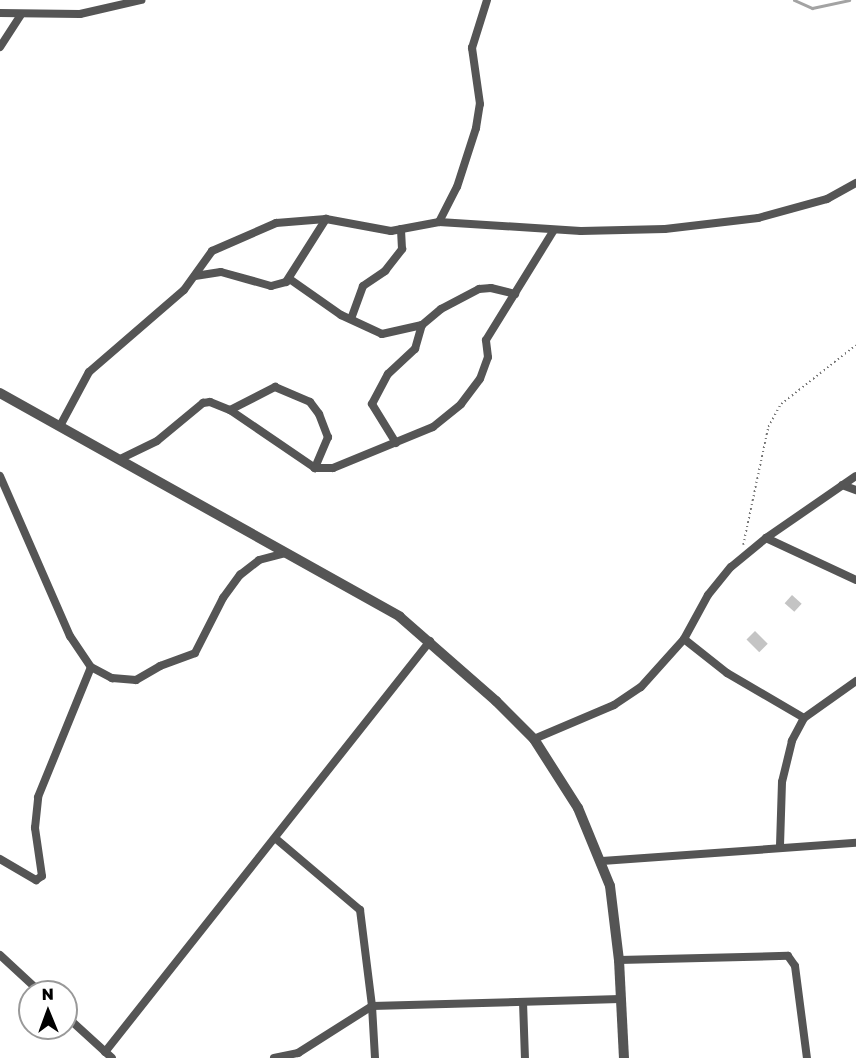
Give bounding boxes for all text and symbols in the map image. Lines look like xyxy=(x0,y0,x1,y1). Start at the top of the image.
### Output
north arrow xyxy=(18,980,78,1040)
text: N xyxy=(41,984,54,1004)

